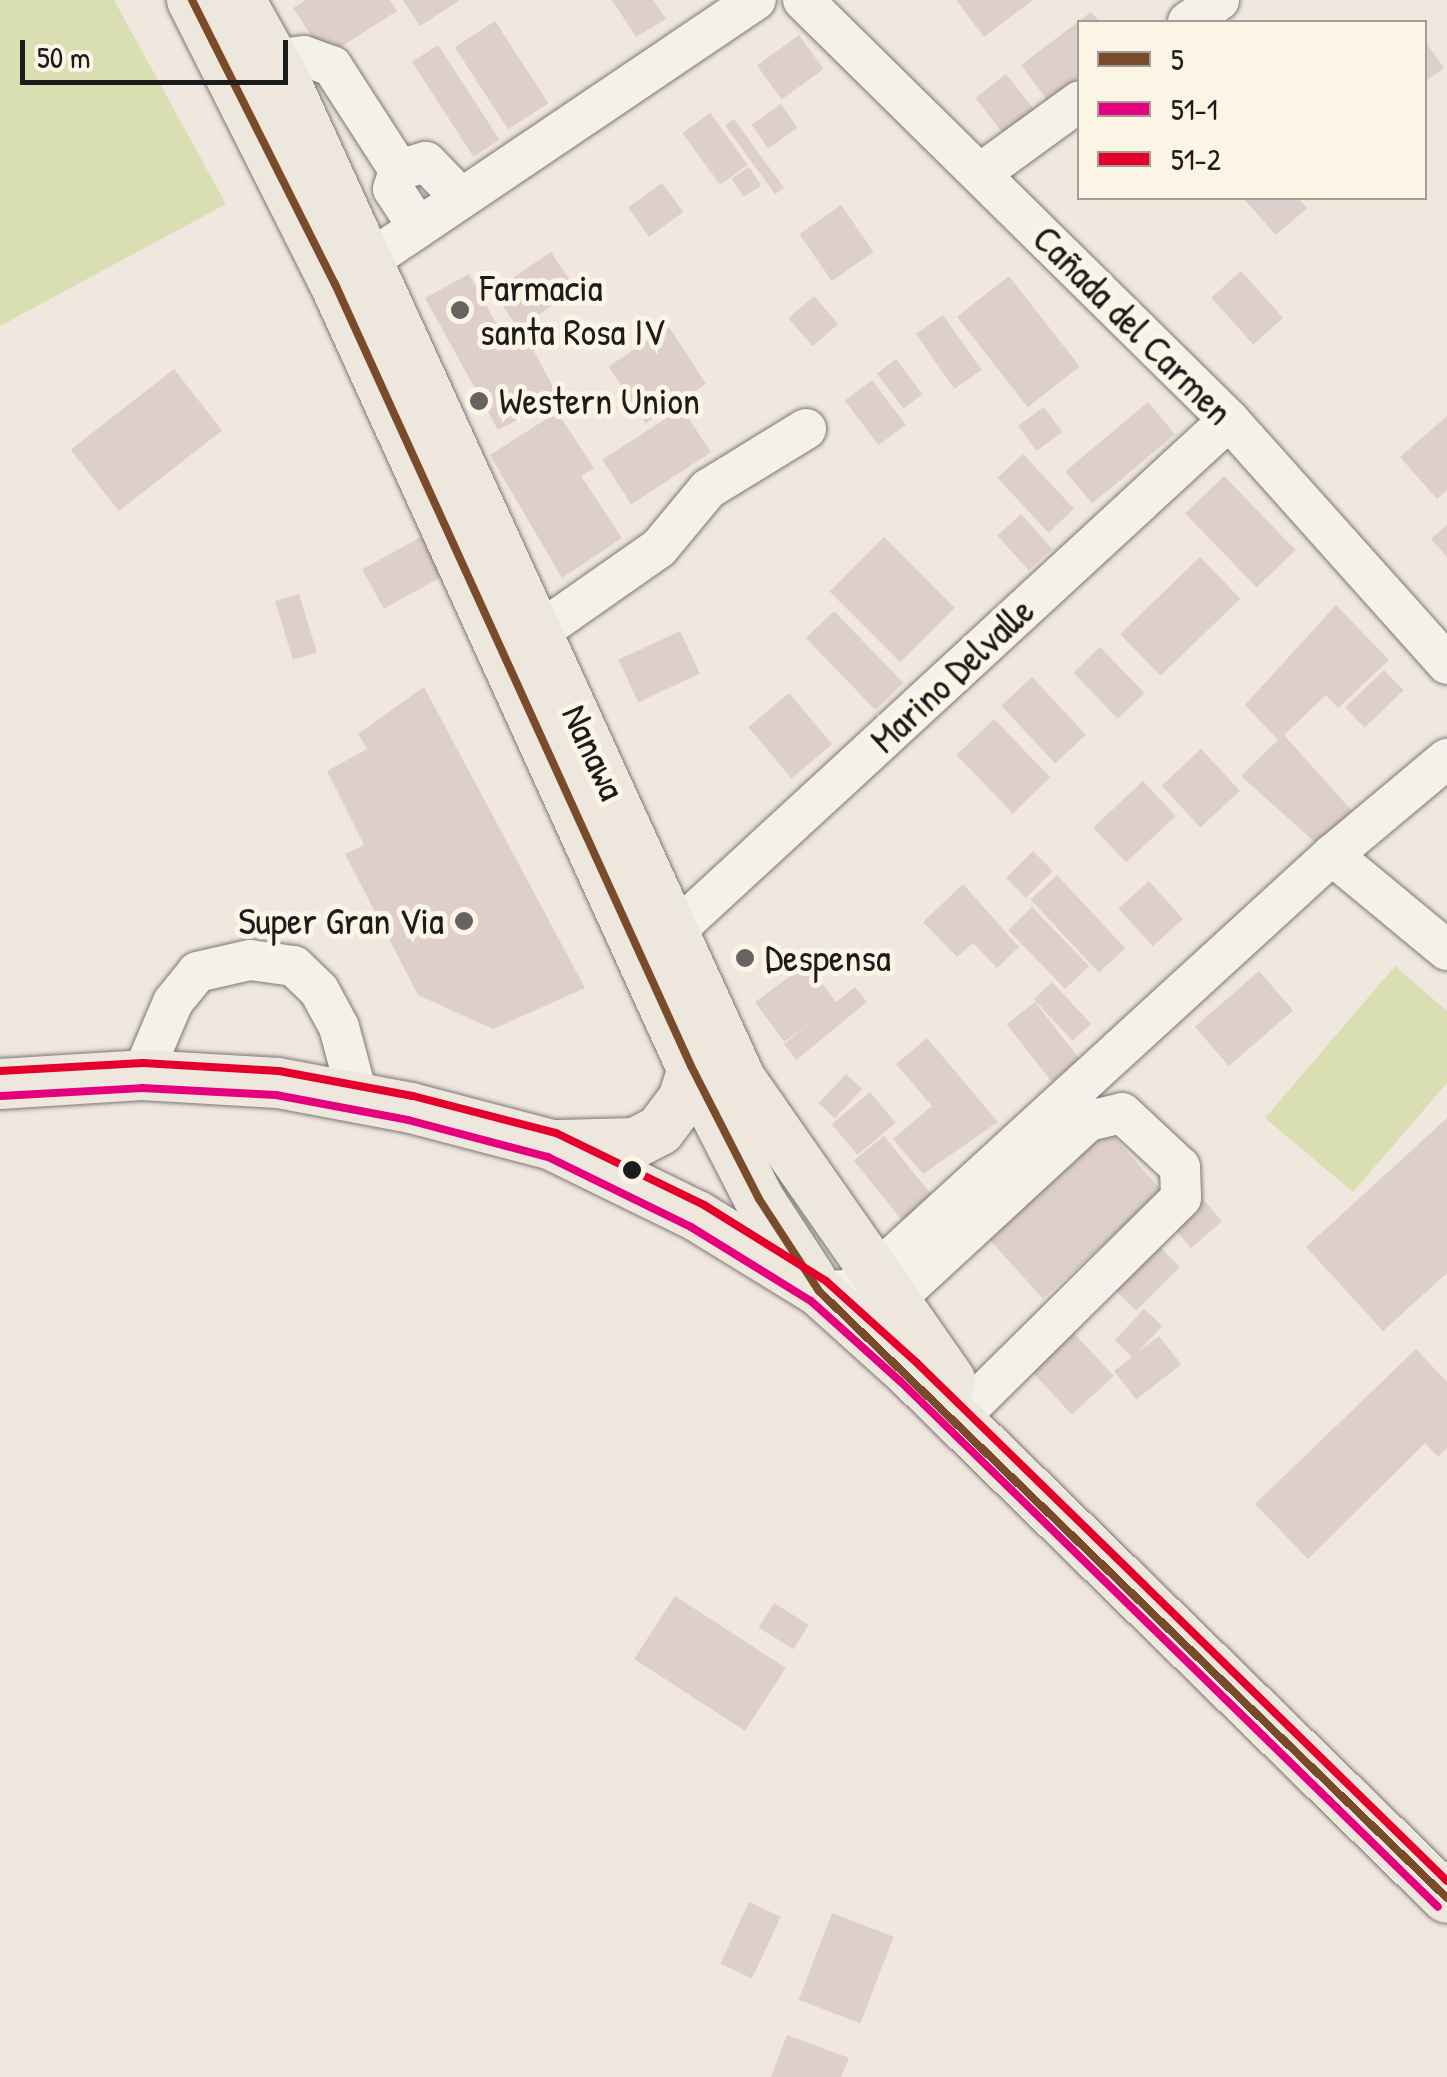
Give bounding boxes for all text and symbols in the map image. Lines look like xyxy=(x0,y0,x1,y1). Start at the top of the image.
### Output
scale bar xyxy=(25,20,292,82)
legend xyxy=(1077,20,1427,200)
text: 50 m xyxy=(37,37,90,77)
text: 5 xyxy=(1171,39,1184,79)
text: 51-1 xyxy=(1171,89,1218,129)
text: 51-2 xyxy=(1171,139,1221,179)
street label: Cañada del Carmen xyxy=(1024,216,1242,434)
place label: Farmacia santa Rosa IV xyxy=(480,265,665,354)
marker: Farmacia santa Rosa IV xyxy=(449,299,471,321)
place label: Western Union xyxy=(499,378,700,424)
marker: Western Union xyxy=(468,390,490,412)
street label: Marino Delvalle xyxy=(861,588,1043,762)
street label: Nanawa xyxy=(552,697,636,807)
place label: Super Gran Via xyxy=(238,898,444,944)
marker: Super Gran Via xyxy=(453,910,475,932)
place label: Despensa xyxy=(765,935,891,981)
marker: Despensa xyxy=(734,947,756,969)
unlabelled marker xyxy=(622,1160,642,1180)

